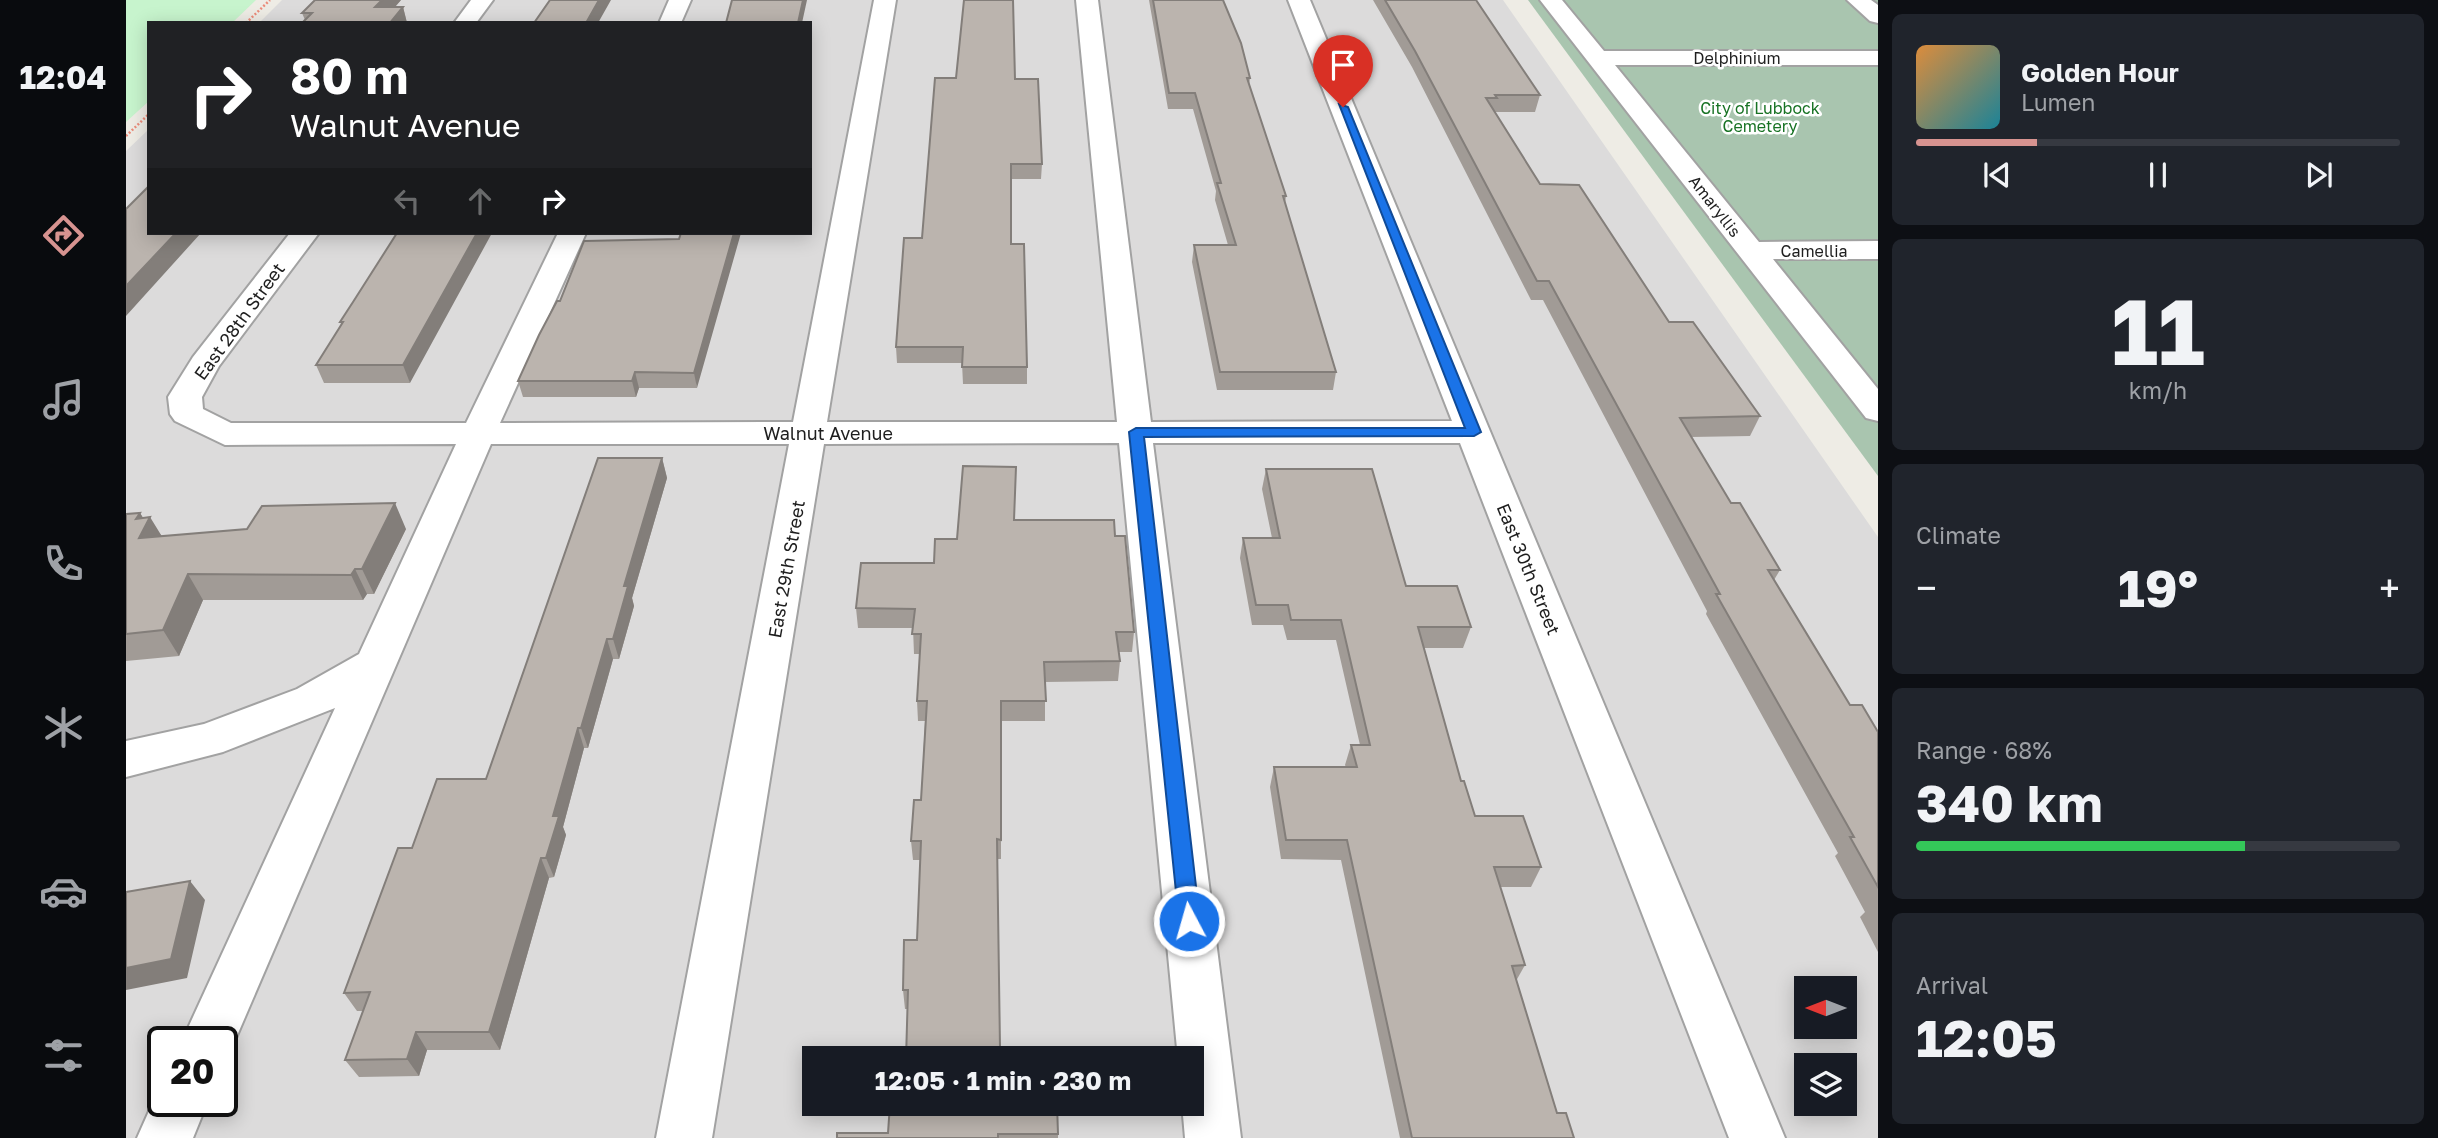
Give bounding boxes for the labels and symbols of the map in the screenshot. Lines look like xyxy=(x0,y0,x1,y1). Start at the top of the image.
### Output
pin xyxy=(1313,35,1373,107)
street label: Delphinium xyxy=(1693,48,1781,68)
park label: City of Lubbock Cemetery xyxy=(1700,98,1820,136)
street label: Amaryllis xyxy=(1685,171,1745,241)
street label: Camellia xyxy=(1781,241,1847,261)
street label: East 28th Street xyxy=(189,258,289,384)
street label: Walnut Avenue xyxy=(763,422,893,444)
street label: East 29th Street xyxy=(763,498,809,640)
street label: East 30th Street xyxy=(1493,500,1565,638)
position arrow xyxy=(1152,884,1226,958)
north arrow xyxy=(1794,976,1857,1040)
speed limit sign: 20 xyxy=(147,1026,238,1117)

